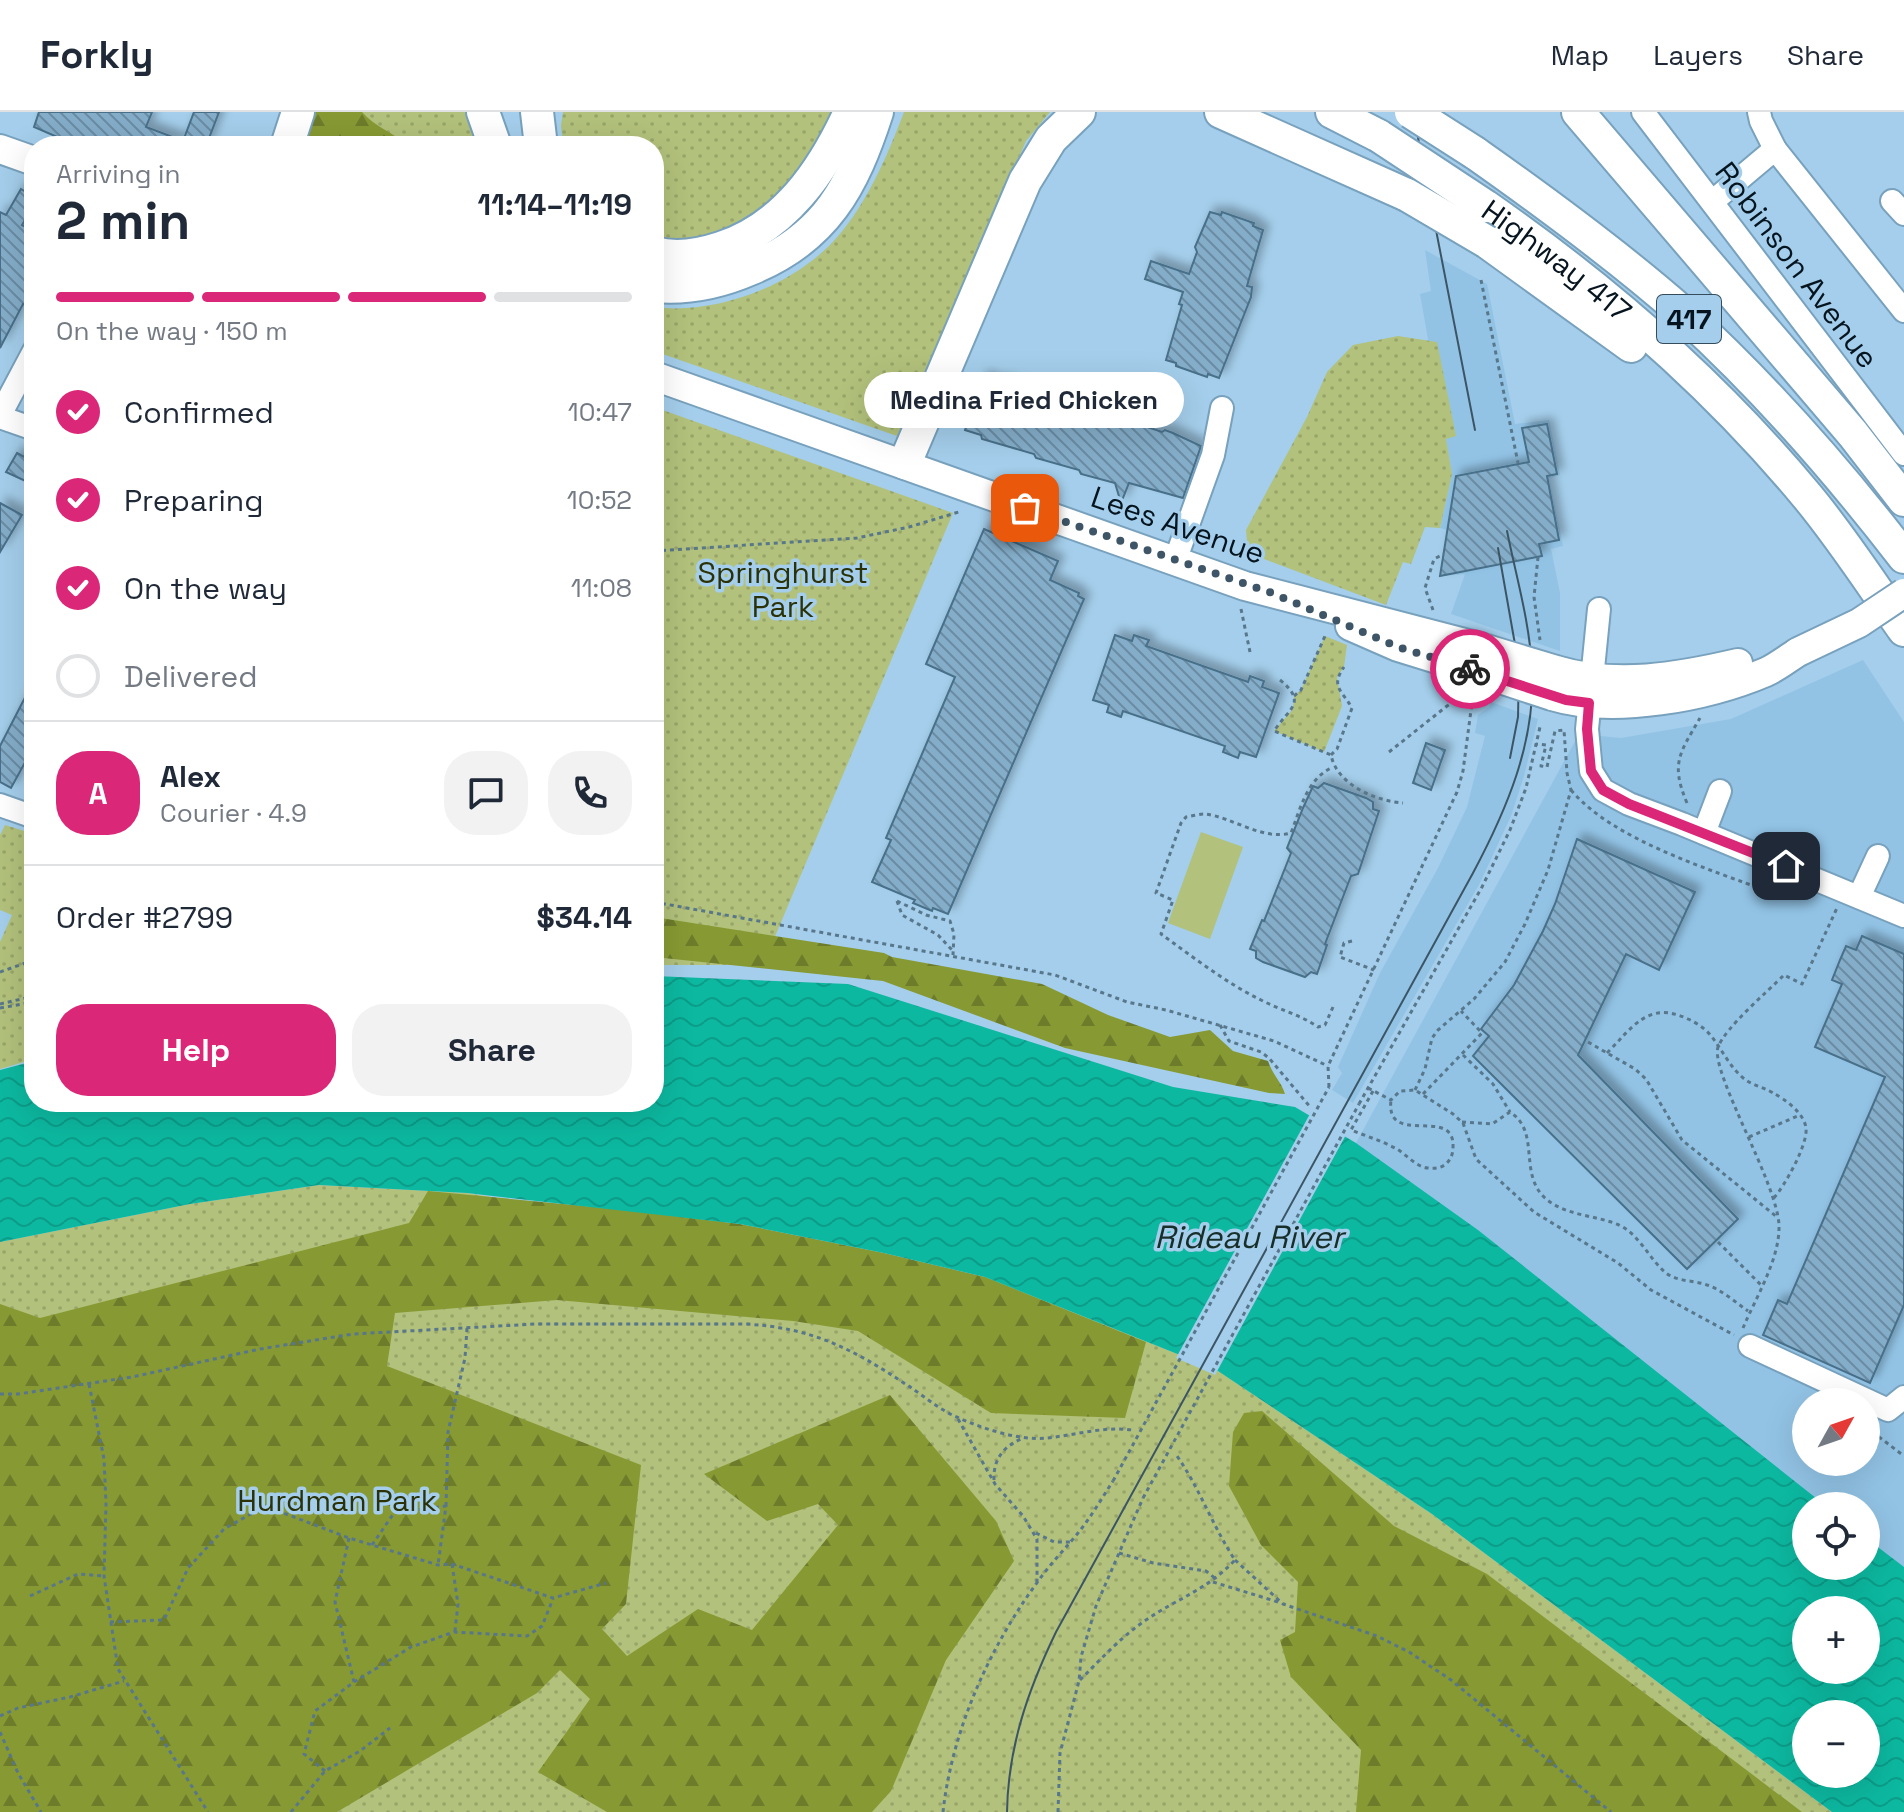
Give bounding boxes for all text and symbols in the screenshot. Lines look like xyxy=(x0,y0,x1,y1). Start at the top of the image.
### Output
text: Forkly xyxy=(40,31,153,79)
text: Map xyxy=(1551,37,1609,73)
text: Layers xyxy=(1653,37,1743,73)
text: Share xyxy=(1787,37,1864,73)
street label: Robinson Avenue xyxy=(1707,154,1887,376)
text: Arriving in xyxy=(56,157,180,191)
text: 11:14–11:19 xyxy=(478,185,632,224)
text: 2 min xyxy=(56,188,190,254)
street label: Highway 417 xyxy=(1474,190,1640,330)
road number: 417 xyxy=(1657,295,1721,343)
text: On the way · 150 m xyxy=(56,314,288,348)
callout: Medina Fried Chicken xyxy=(865,372,1185,428)
text: Medina Fried Chicken xyxy=(890,383,1158,417)
icon: check xyxy=(56,390,100,434)
text: Confirmed xyxy=(124,393,274,432)
text: 10:47 xyxy=(568,395,632,429)
pin xyxy=(991,474,1059,542)
street label: Lees Avenue xyxy=(1086,477,1270,573)
icon: check xyxy=(56,478,100,522)
text: Preparing xyxy=(124,481,263,520)
text: 10:52 xyxy=(567,483,632,517)
icon: bag xyxy=(1003,486,1047,530)
park label: Springhurst Park xyxy=(698,553,868,626)
icon: check xyxy=(56,566,100,610)
text: On the way xyxy=(124,569,287,608)
text: 11:08 xyxy=(571,571,632,605)
courier xyxy=(1430,629,1510,709)
icon: bike xyxy=(1448,647,1492,691)
text: Delivered xyxy=(124,657,258,696)
button: chat xyxy=(444,751,528,835)
button: phone xyxy=(548,751,632,835)
text: Alex xyxy=(160,757,221,796)
text: A xyxy=(88,774,108,813)
text: Courier · 4.9 xyxy=(160,796,307,830)
pin xyxy=(1752,832,1820,900)
icon: home xyxy=(1764,844,1808,888)
text: Order #2799 xyxy=(56,898,233,937)
text: $34.14 xyxy=(536,898,632,937)
button: Help xyxy=(56,1004,336,1096)
button: Share xyxy=(352,1004,632,1096)
water label: Rideau River xyxy=(1154,1217,1346,1257)
north arrow xyxy=(1792,1388,1880,1476)
map controls xyxy=(1792,1388,1880,1788)
park label: Hurdman Park xyxy=(237,1481,437,1520)
button: locate xyxy=(1792,1492,1880,1580)
button: + xyxy=(1792,1596,1880,1684)
button: − xyxy=(1792,1700,1880,1788)

